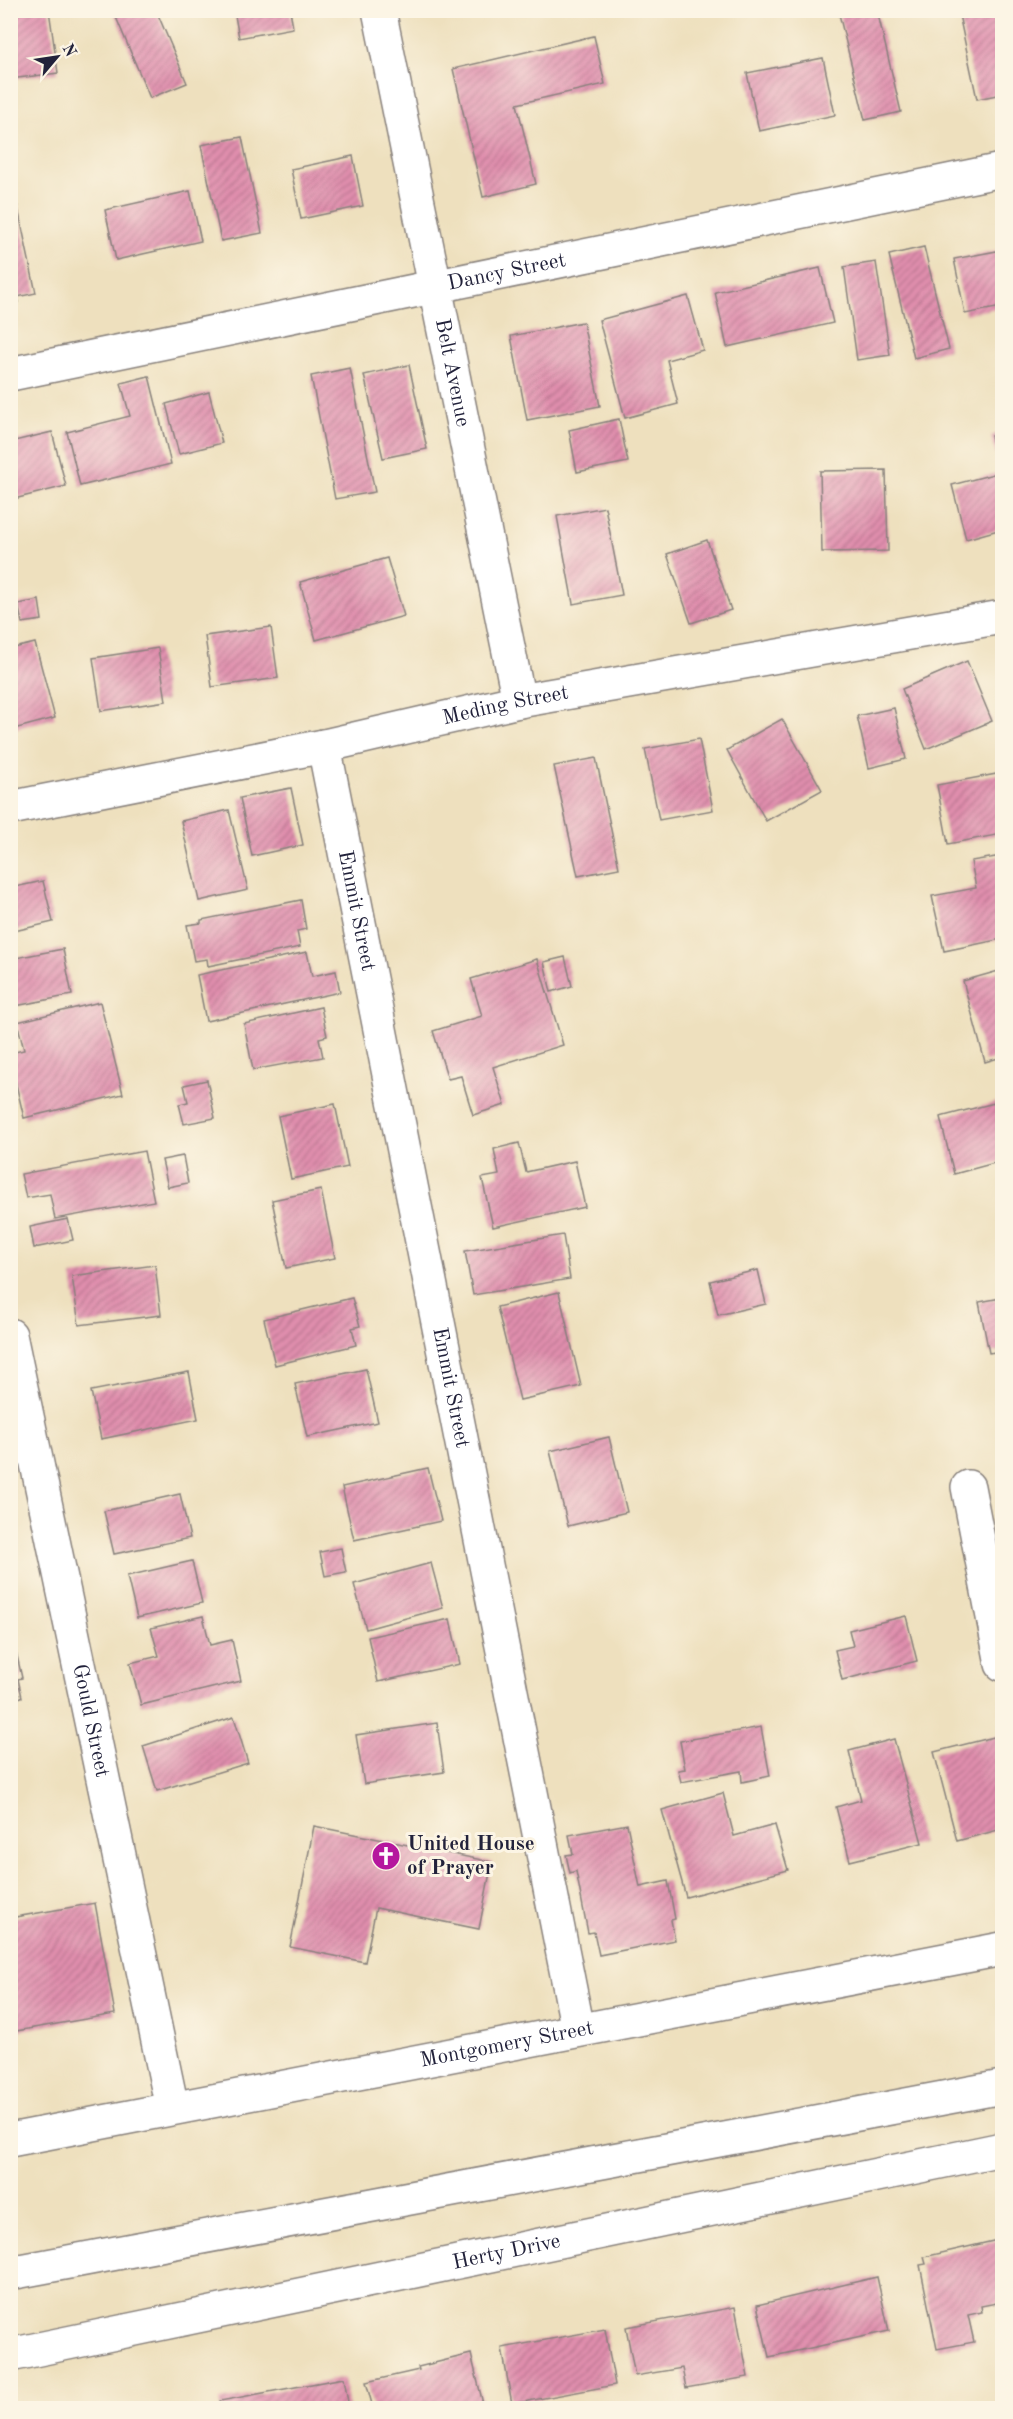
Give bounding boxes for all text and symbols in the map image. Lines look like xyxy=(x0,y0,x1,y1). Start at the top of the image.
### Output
north arrow xyxy=(27,27,87,87)
text: N xyxy=(58,41,79,61)
street label: Dancy Street xyxy=(446,250,568,294)
street label: Belt Avenue xyxy=(431,317,474,429)
street label: Meding Street xyxy=(440,682,570,729)
street label: Emmit Street xyxy=(334,849,379,973)
street label: Emmit Street xyxy=(429,1325,473,1450)
street label: Gould Street xyxy=(69,1662,113,1779)
place label: United House of Prayer xyxy=(407,1834,535,1879)
church icon: United House of Prayer xyxy=(370,1840,402,1872)
street label: Montgomery Street xyxy=(418,2017,595,2071)
street label: Herty Drive xyxy=(451,2230,562,2273)

